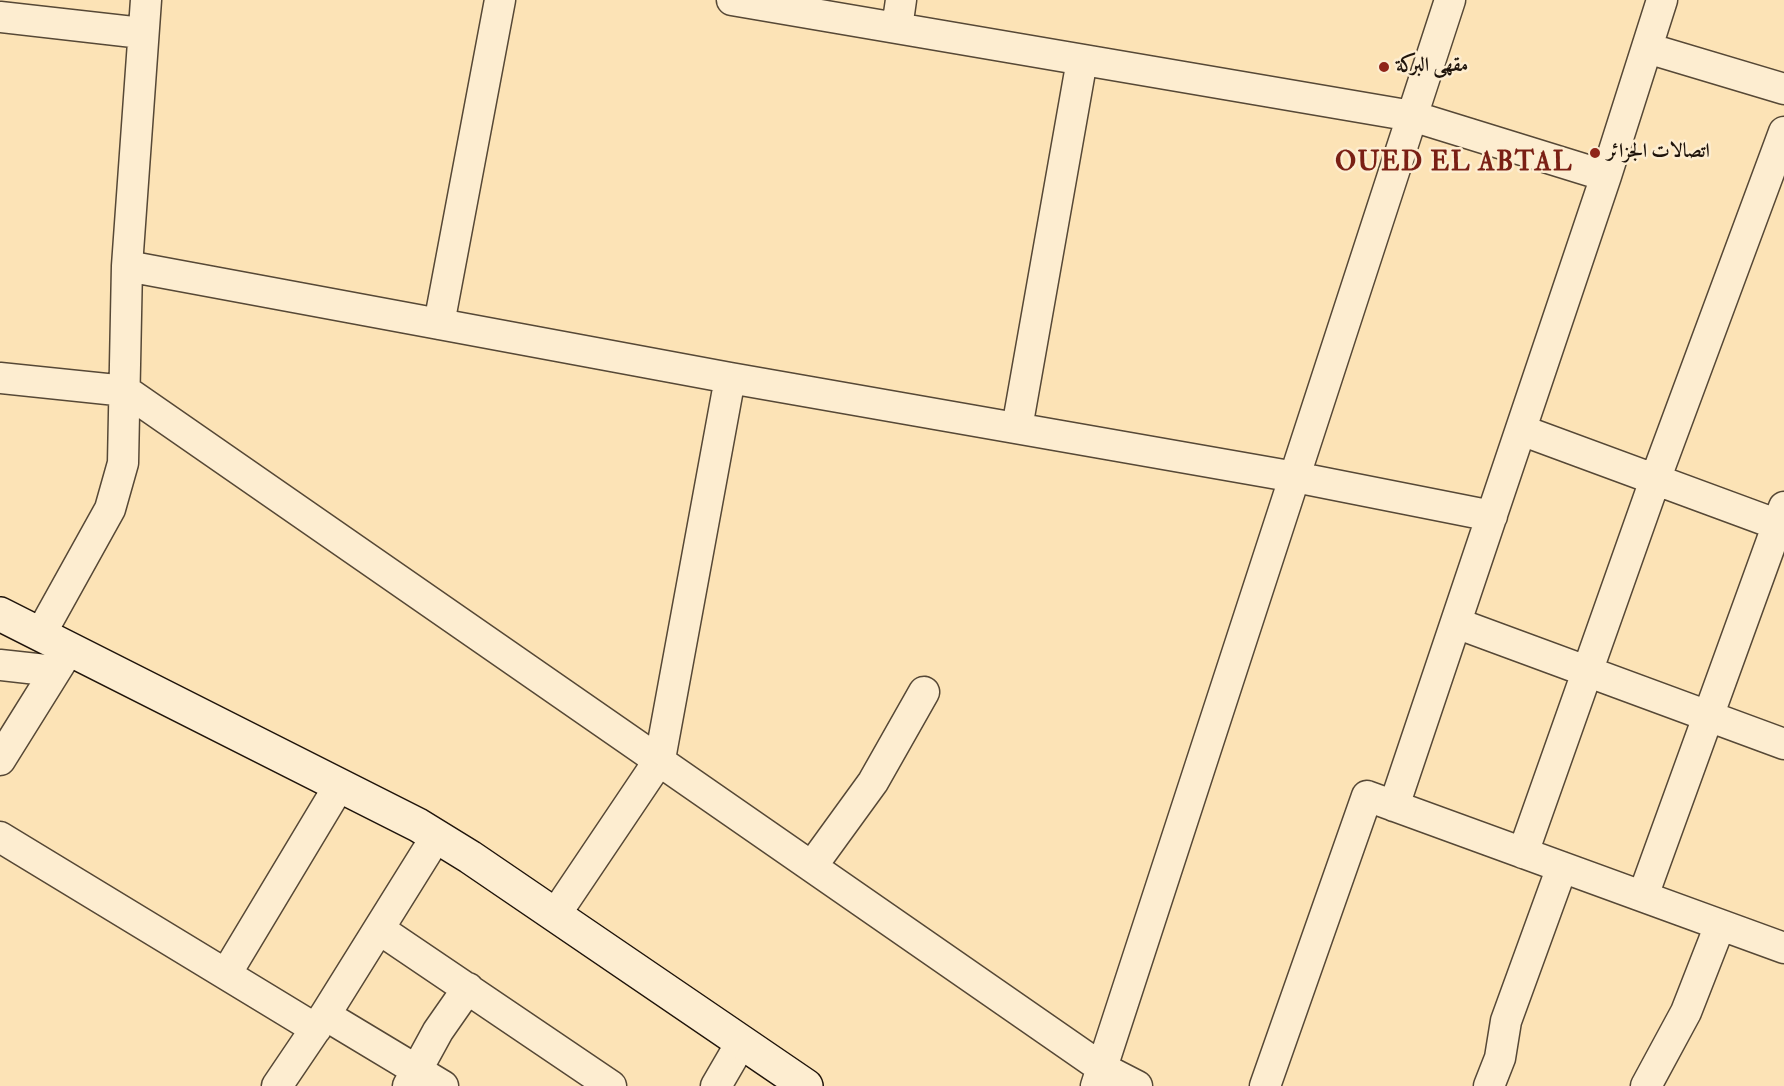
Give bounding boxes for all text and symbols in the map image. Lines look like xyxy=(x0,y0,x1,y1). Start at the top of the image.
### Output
place label: مقهى البركة xyxy=(1396,55,1468,79)
marker: مقهى البركة xyxy=(1377,60,1391,74)
place label: اتصالات الجزائر xyxy=(1607,141,1710,165)
marker: اتصالات الجزائر xyxy=(1588,146,1602,160)
district label: OUED EL ABTAL xyxy=(1335,148,1573,180)

